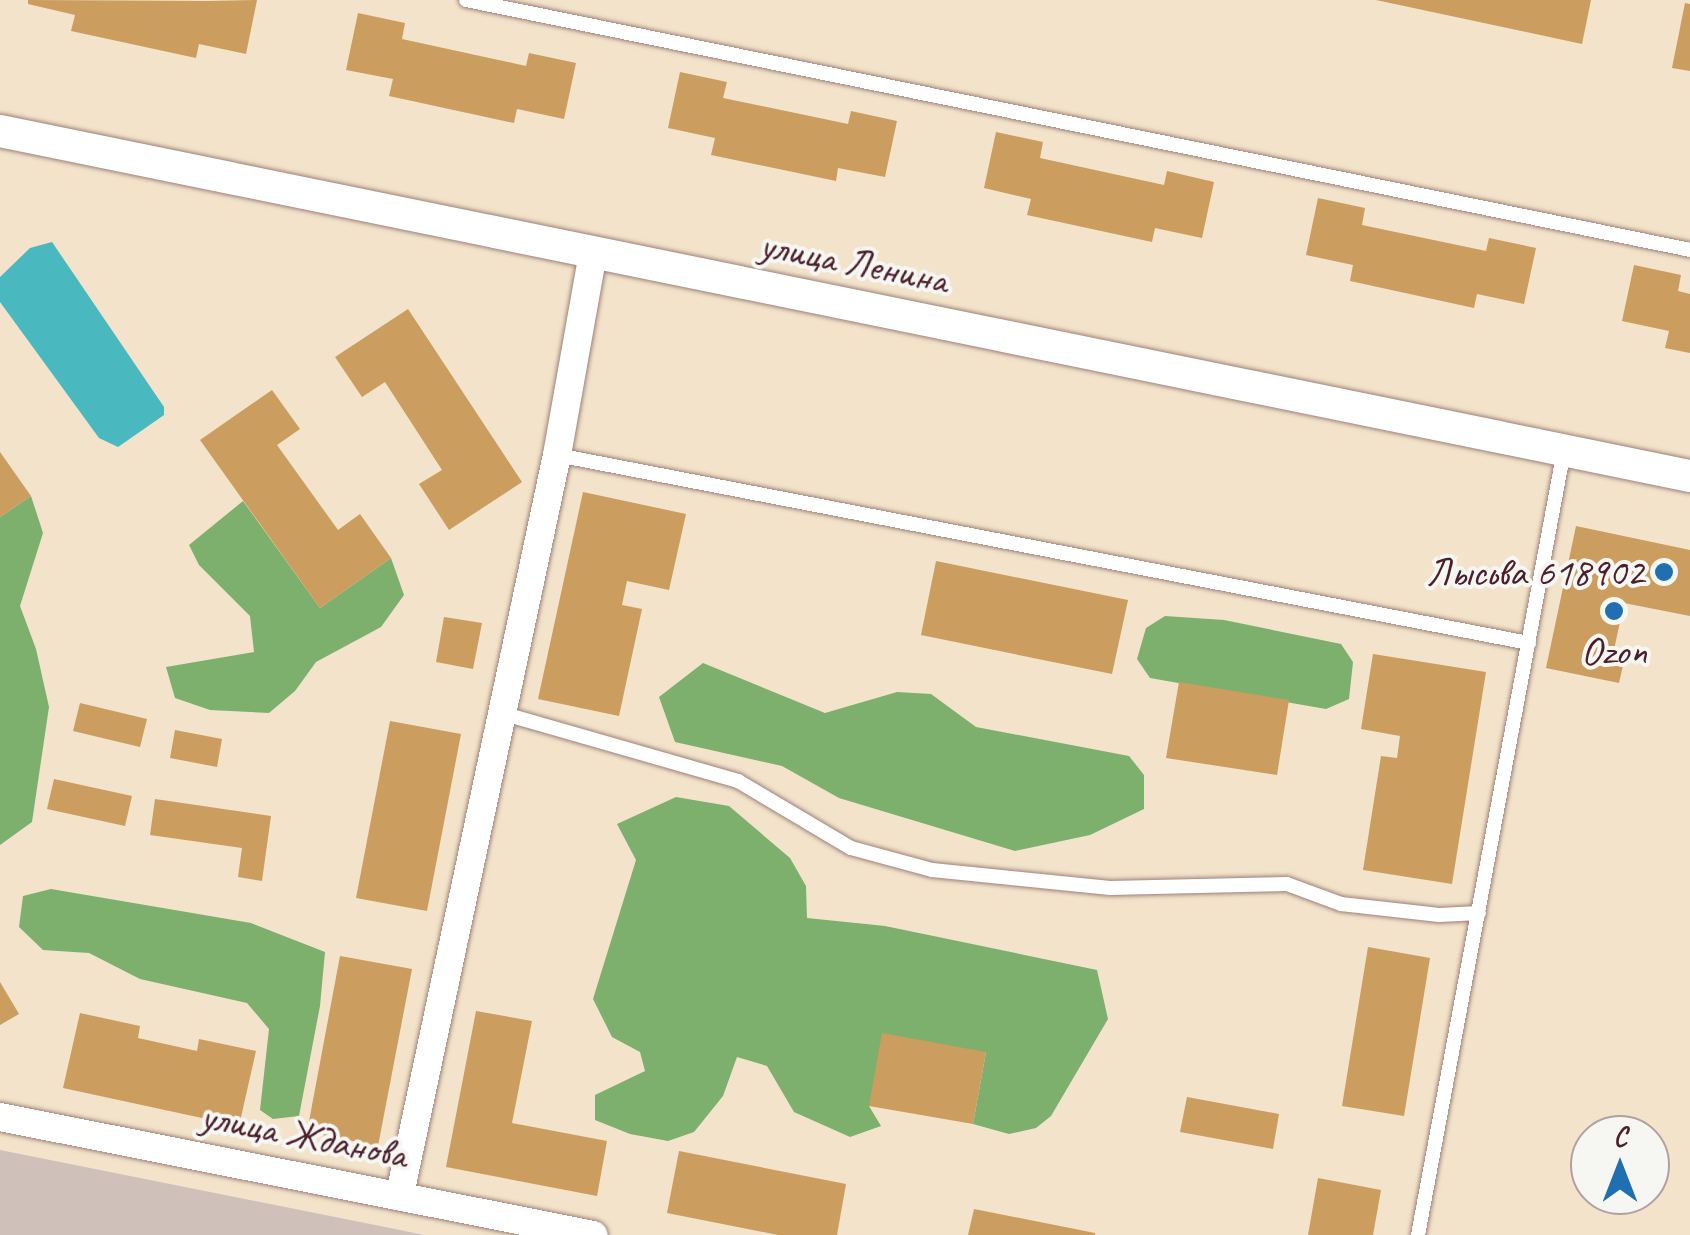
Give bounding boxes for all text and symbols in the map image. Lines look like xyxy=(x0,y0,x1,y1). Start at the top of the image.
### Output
street label: улица Ленина xyxy=(756,220,952,304)
place label: Лысьва 618902 xyxy=(1426,548,1644,596)
marker: Лысьва 618902 xyxy=(1653,561,1675,583)
marker: Ozon xyxy=(1603,600,1625,622)
place label: Ozon xyxy=(1581,627,1647,675)
street label: улица Жданова xyxy=(196,1091,412,1179)
north arrow xyxy=(1570,1115,1670,1215)
text: С xyxy=(1613,1119,1627,1154)

